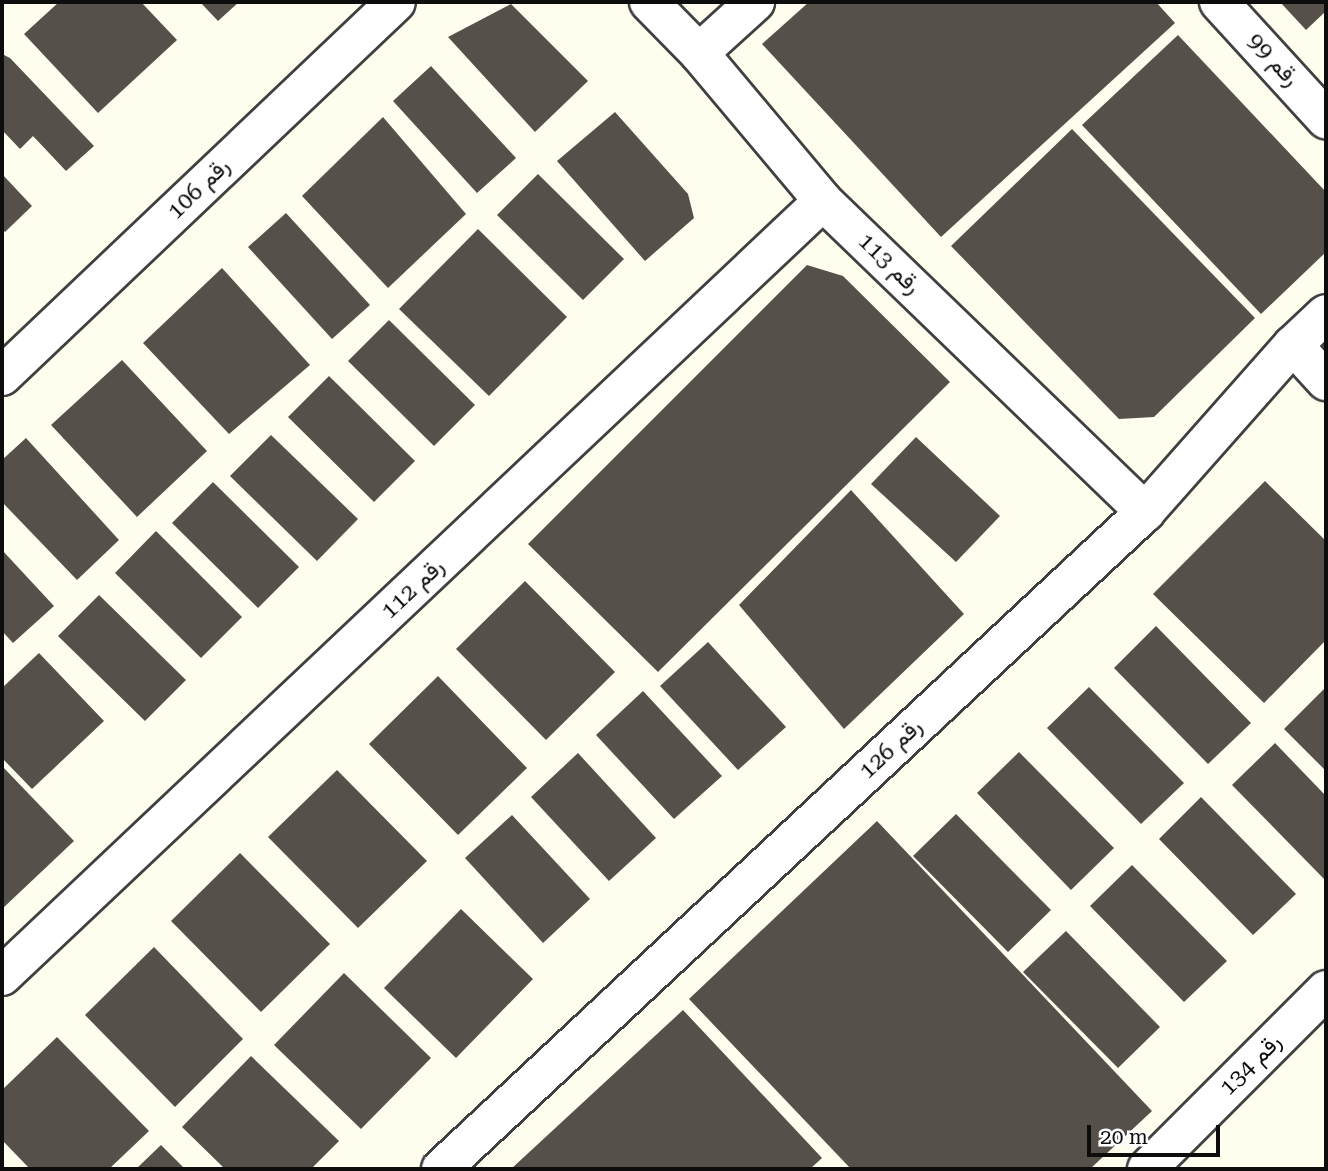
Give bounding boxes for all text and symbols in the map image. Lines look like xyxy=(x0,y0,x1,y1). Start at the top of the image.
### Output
street label: رقم 99 xyxy=(1241,28,1305,92)
street label: رقم 106 xyxy=(162,153,236,225)
street label: رقم 113 xyxy=(852,228,926,300)
street label: رقم 112 xyxy=(376,553,450,625)
street label: رقم 126 xyxy=(854,713,928,785)
street label: رقم 134 xyxy=(1214,1028,1288,1102)
scale bar xyxy=(1090,1112,1223,1156)
text: 20 m xyxy=(1100,1125,1148,1149)

